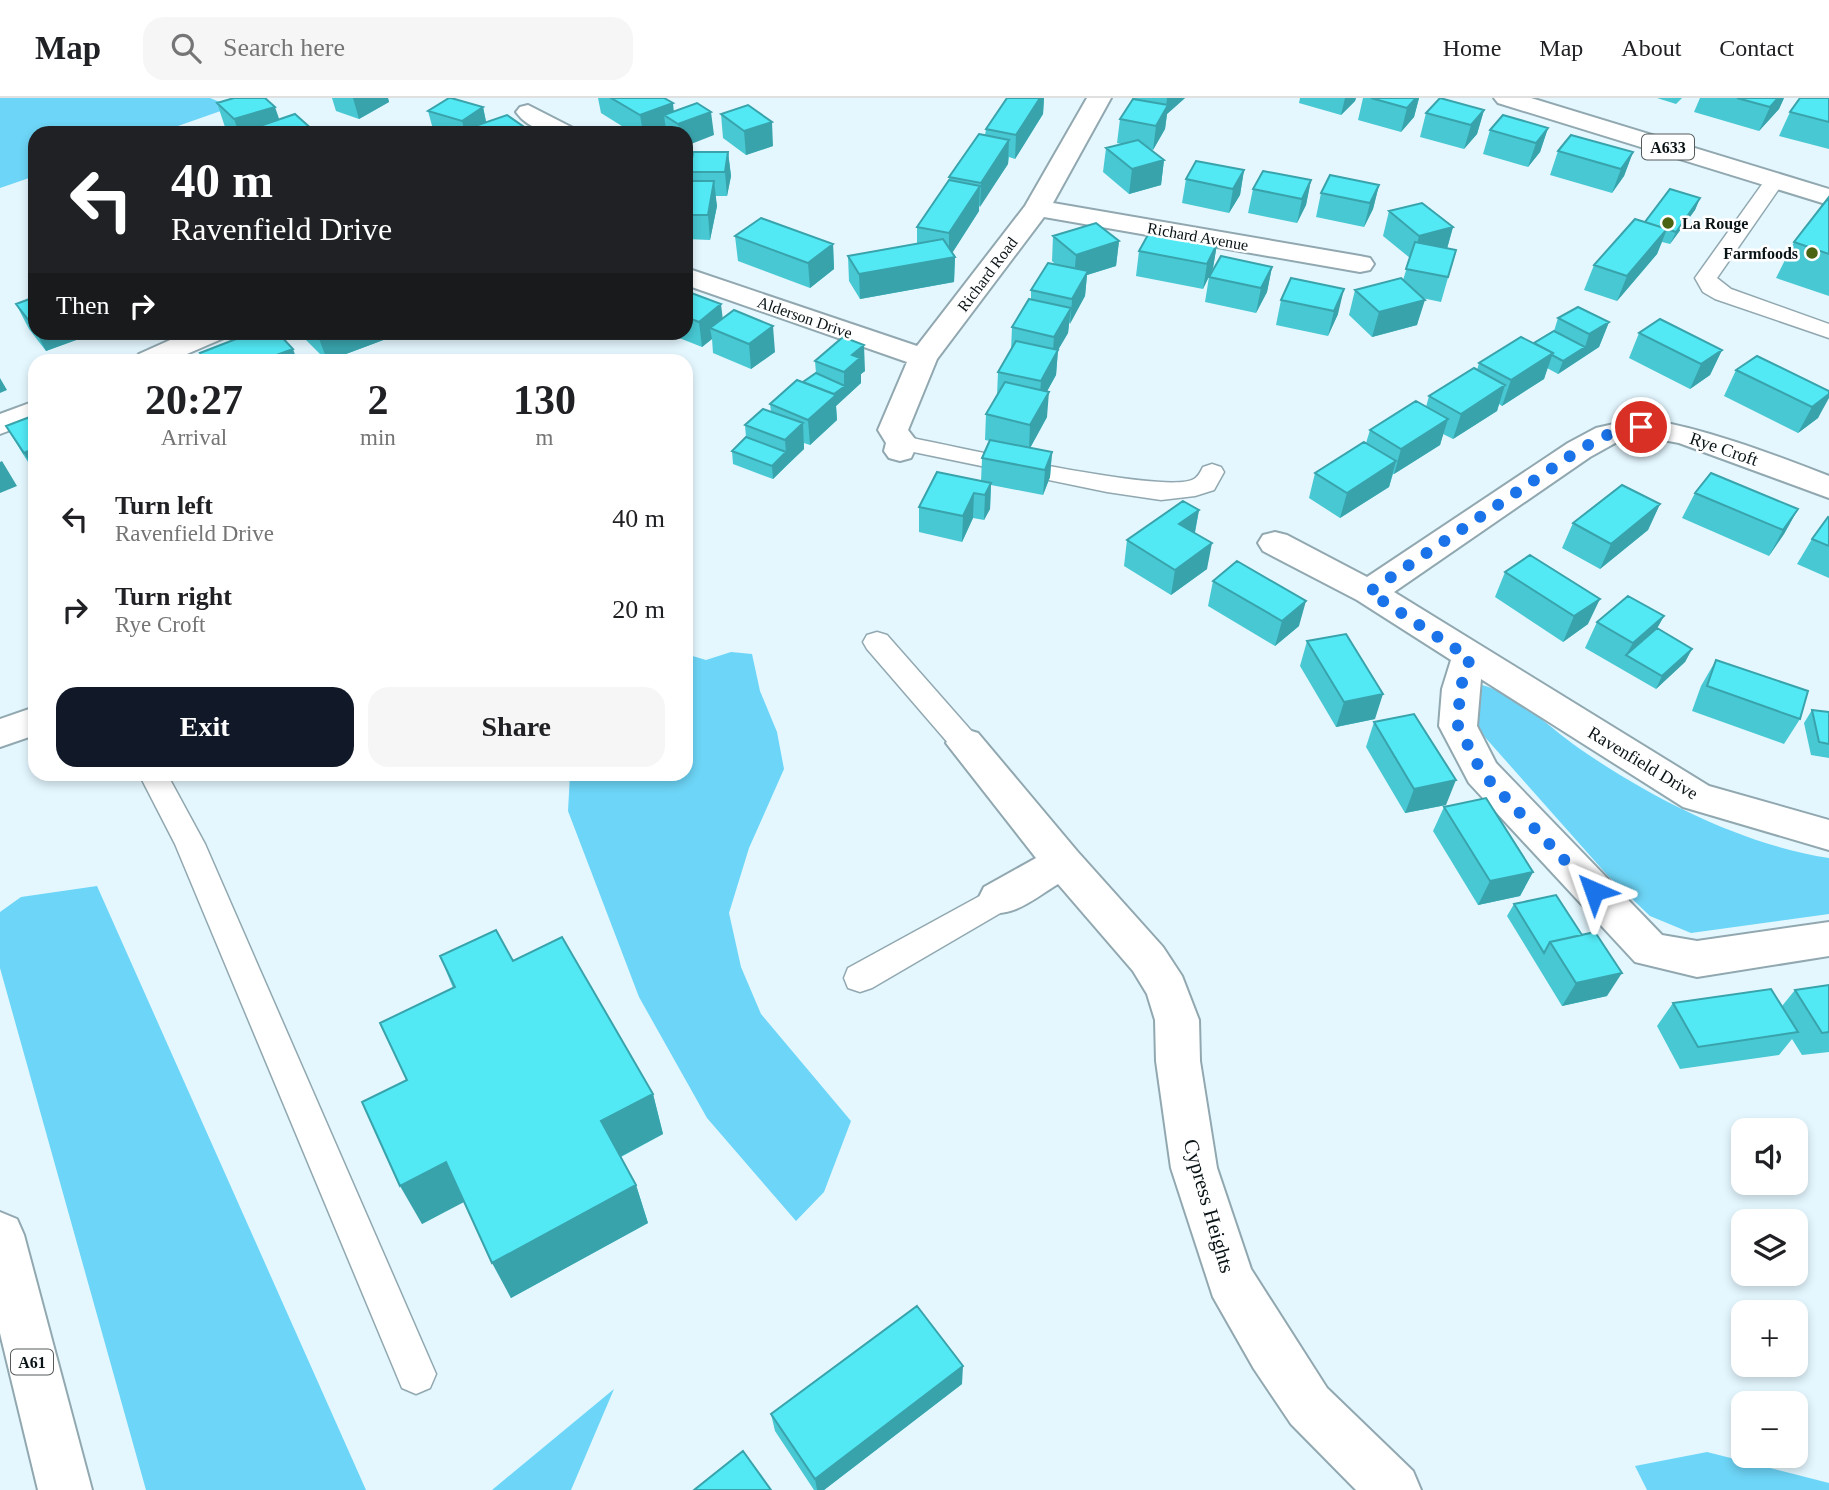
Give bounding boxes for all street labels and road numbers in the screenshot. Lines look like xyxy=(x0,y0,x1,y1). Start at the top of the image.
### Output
road number: A633 xyxy=(1642,134,1694,159)
street label: Richard Avenue xyxy=(1146,219,1250,254)
street label: Richard Road xyxy=(954,234,1021,315)
street label: Alderson Drive xyxy=(755,293,854,342)
street label: Rye Croft xyxy=(1687,428,1761,470)
street label: Ravenfield Drive xyxy=(1585,722,1701,804)
street label: Cypress Heights xyxy=(1178,1136,1240,1276)
road number: A61 xyxy=(11,1350,53,1374)

